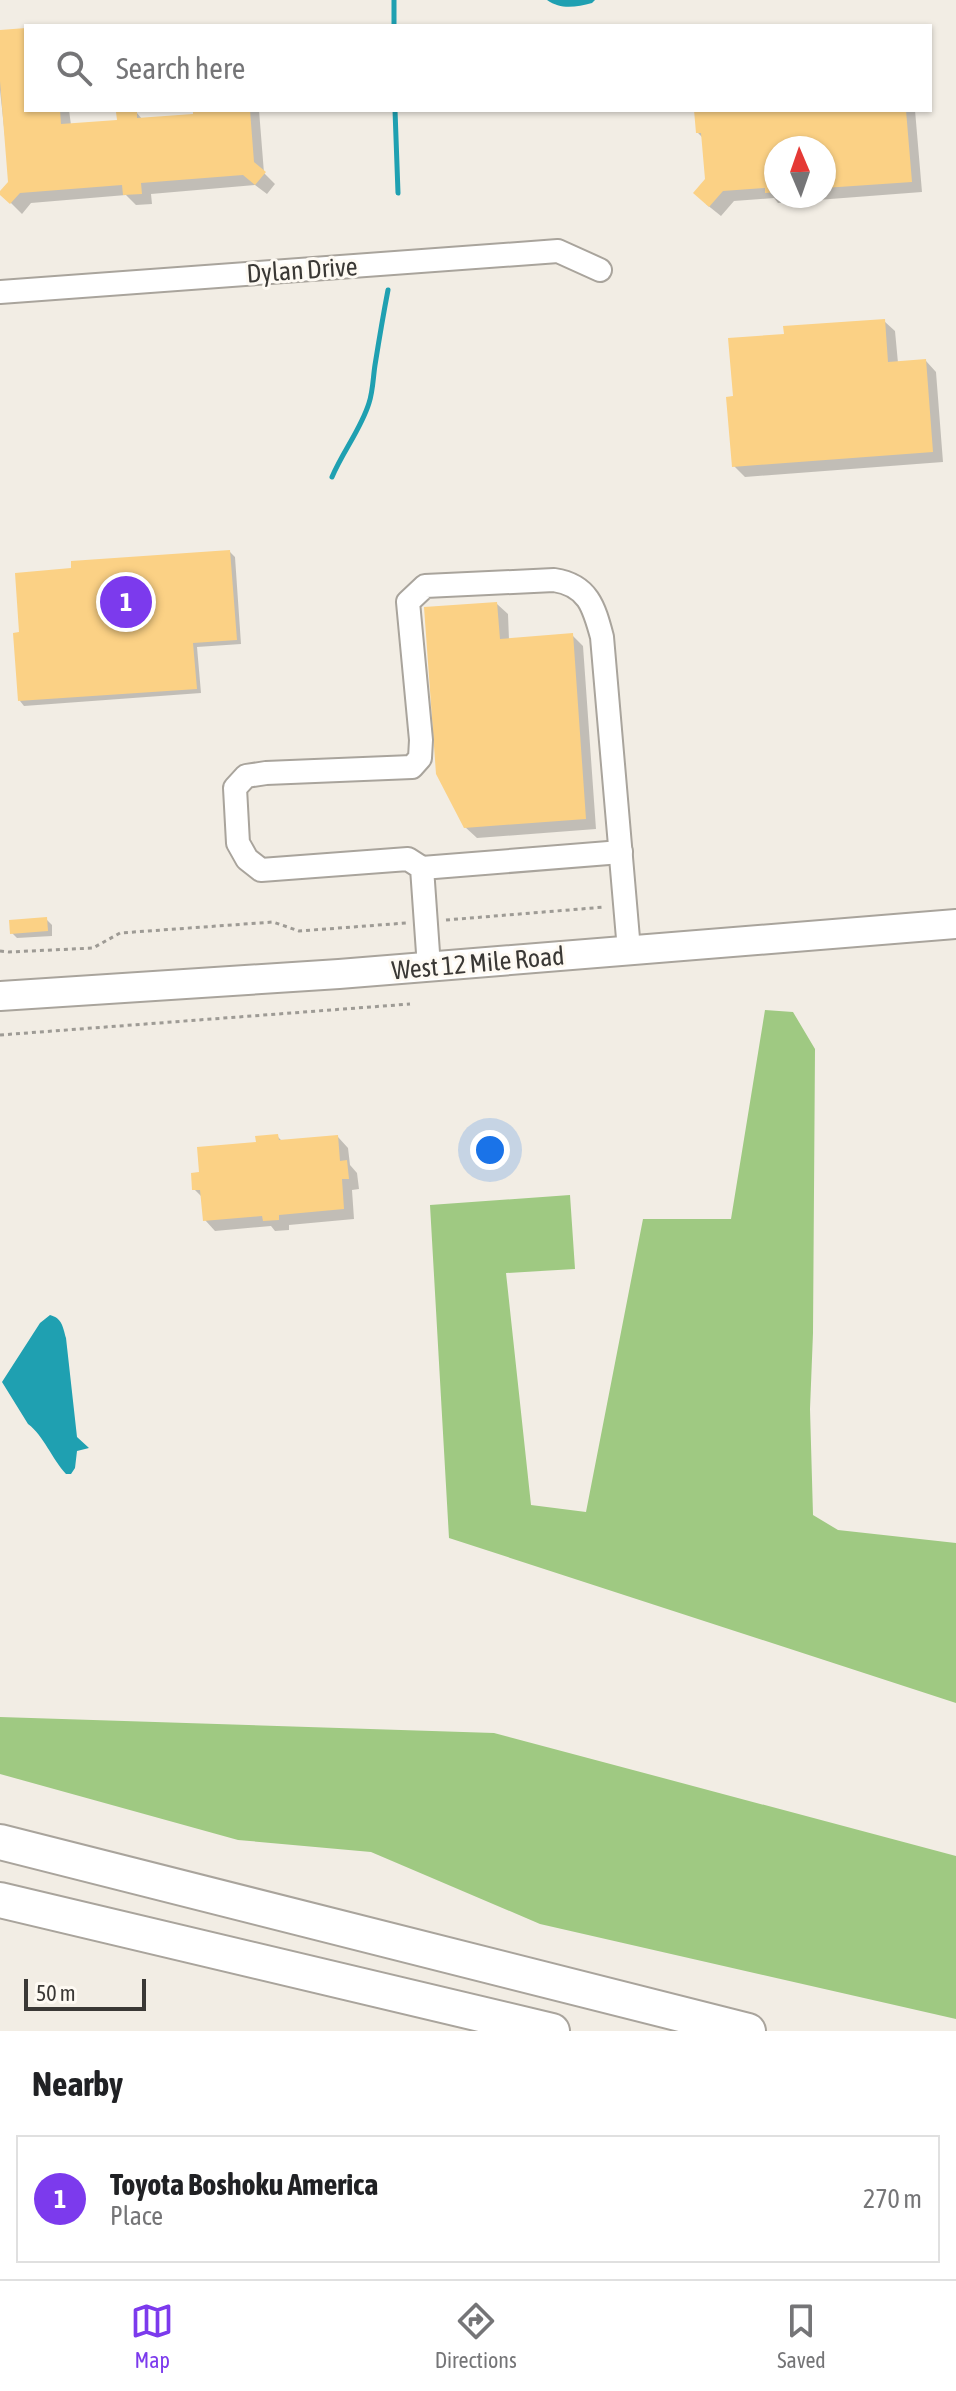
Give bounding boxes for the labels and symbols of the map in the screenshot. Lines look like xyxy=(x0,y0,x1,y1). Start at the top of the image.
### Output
north arrow xyxy=(764,136,836,208)
street label: Dylan Drive xyxy=(246,251,358,289)
pin: 1 xyxy=(100,572,152,632)
street label: West 12 Mile Road xyxy=(390,941,566,985)
your location xyxy=(470,1130,510,1170)
scale bar xyxy=(24,1975,146,2011)

